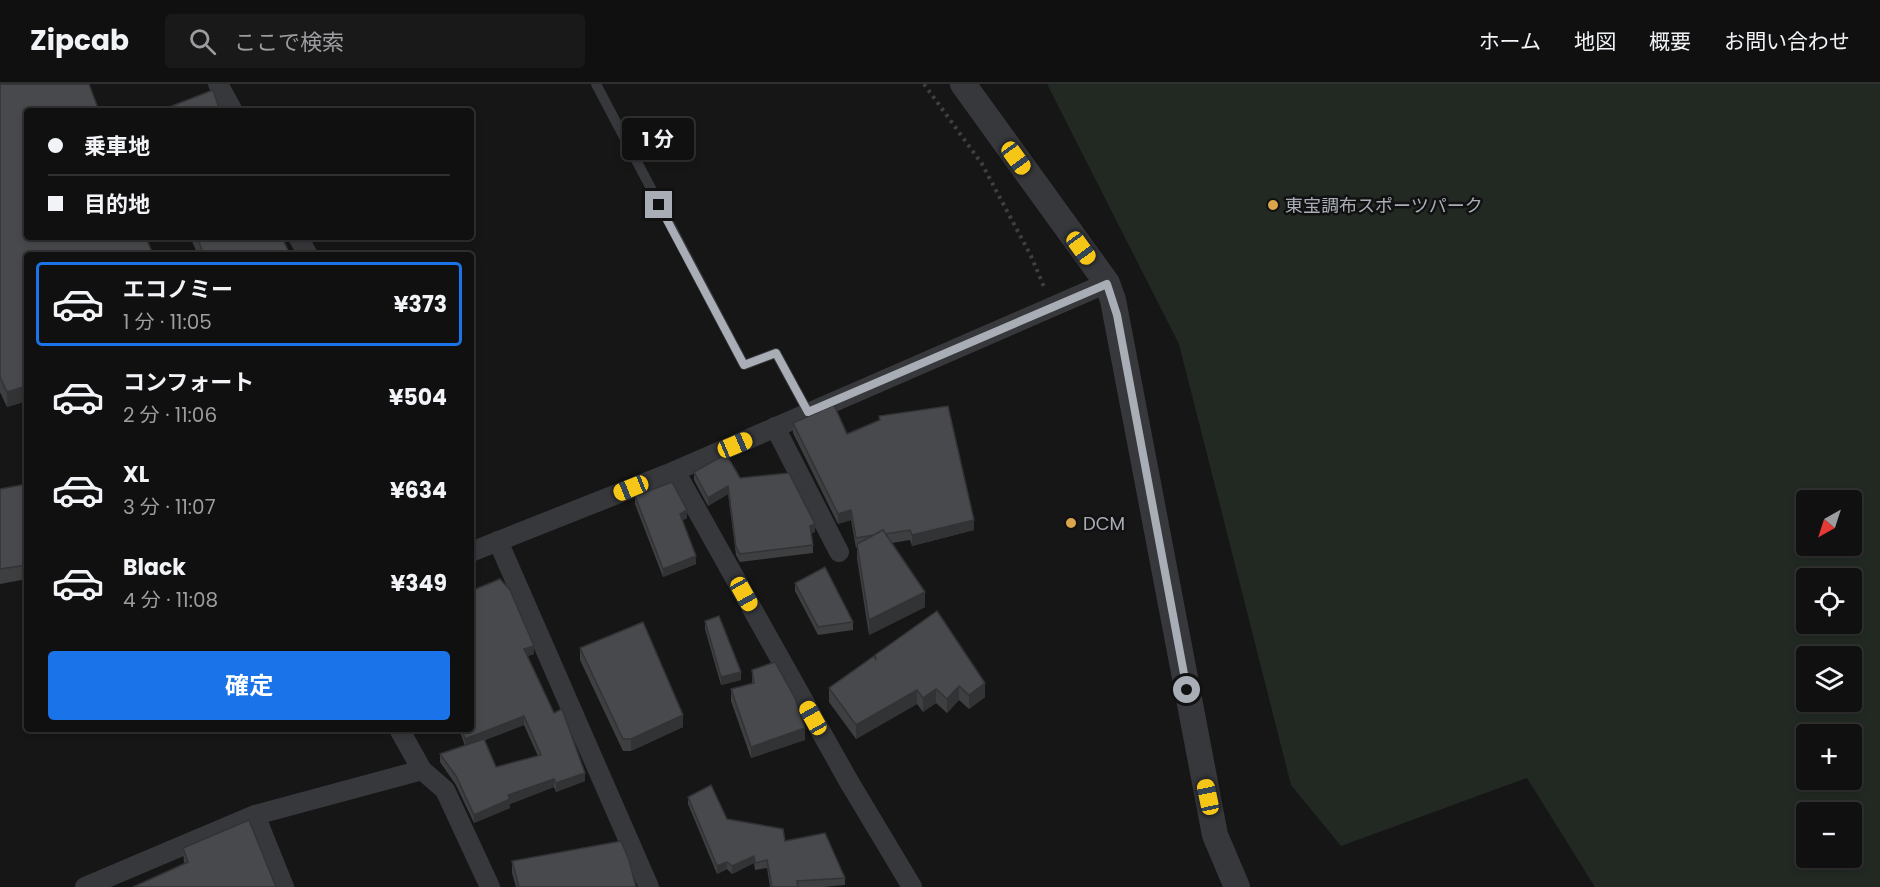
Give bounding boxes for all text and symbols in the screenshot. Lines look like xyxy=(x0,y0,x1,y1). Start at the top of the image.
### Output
search box xyxy=(165,14,585,68)
text: Zipcab xyxy=(30,21,129,60)
icon: search xyxy=(186,25,219,58)
text: ここで検索 xyxy=(234,27,344,58)
text: ホーム xyxy=(1479,27,1541,56)
text: 地図 xyxy=(1574,27,1616,56)
text: 概要 xyxy=(1649,27,1691,56)
text: お問い合わせ xyxy=(1724,27,1850,56)
callout: 1 分 xyxy=(623,118,695,160)
text: 1 分 xyxy=(642,125,674,153)
text: 乗車地 xyxy=(84,131,150,162)
car xyxy=(998,138,1034,178)
text: 目的地 xyxy=(84,189,150,220)
route end xyxy=(645,191,672,218)
place label: 東宝調布スポーツパーク xyxy=(1285,193,1483,218)
marker: 東宝調布スポーツパーク xyxy=(1266,198,1280,212)
car xyxy=(1063,228,1099,268)
text: エコノミー xyxy=(123,274,233,305)
icon: car xyxy=(51,277,105,331)
text: ¥373 xyxy=(394,289,447,320)
text: 1 分 · 11:05 xyxy=(123,308,212,336)
text: コンフォート xyxy=(123,367,254,398)
icon: car xyxy=(51,370,105,424)
text: ¥504 xyxy=(389,382,447,413)
text: 2 分 · 11:06 xyxy=(123,401,217,429)
car xyxy=(715,430,755,460)
text: XL xyxy=(123,459,149,490)
icon: car xyxy=(51,463,105,517)
car xyxy=(611,473,651,503)
text: ¥634 xyxy=(390,475,447,506)
north arrow xyxy=(1796,490,1862,556)
map controls xyxy=(1796,490,1862,868)
text: 3 分 · 11:07 xyxy=(123,493,216,521)
place label: DCM xyxy=(1083,511,1125,536)
marker: DCM xyxy=(1064,516,1078,530)
text: Black xyxy=(123,552,186,583)
icon: car xyxy=(51,556,105,610)
text: ¥349 xyxy=(391,568,447,599)
button: locate xyxy=(1796,568,1862,634)
car xyxy=(727,574,761,614)
text: 4 分 · 11:08 xyxy=(123,586,218,614)
button: layers xyxy=(1796,646,1862,712)
button: 確定 xyxy=(48,651,450,720)
route start xyxy=(1173,676,1200,703)
car xyxy=(796,698,830,738)
button: + xyxy=(1796,724,1862,790)
car xyxy=(1195,778,1221,816)
button: − xyxy=(1796,802,1862,868)

